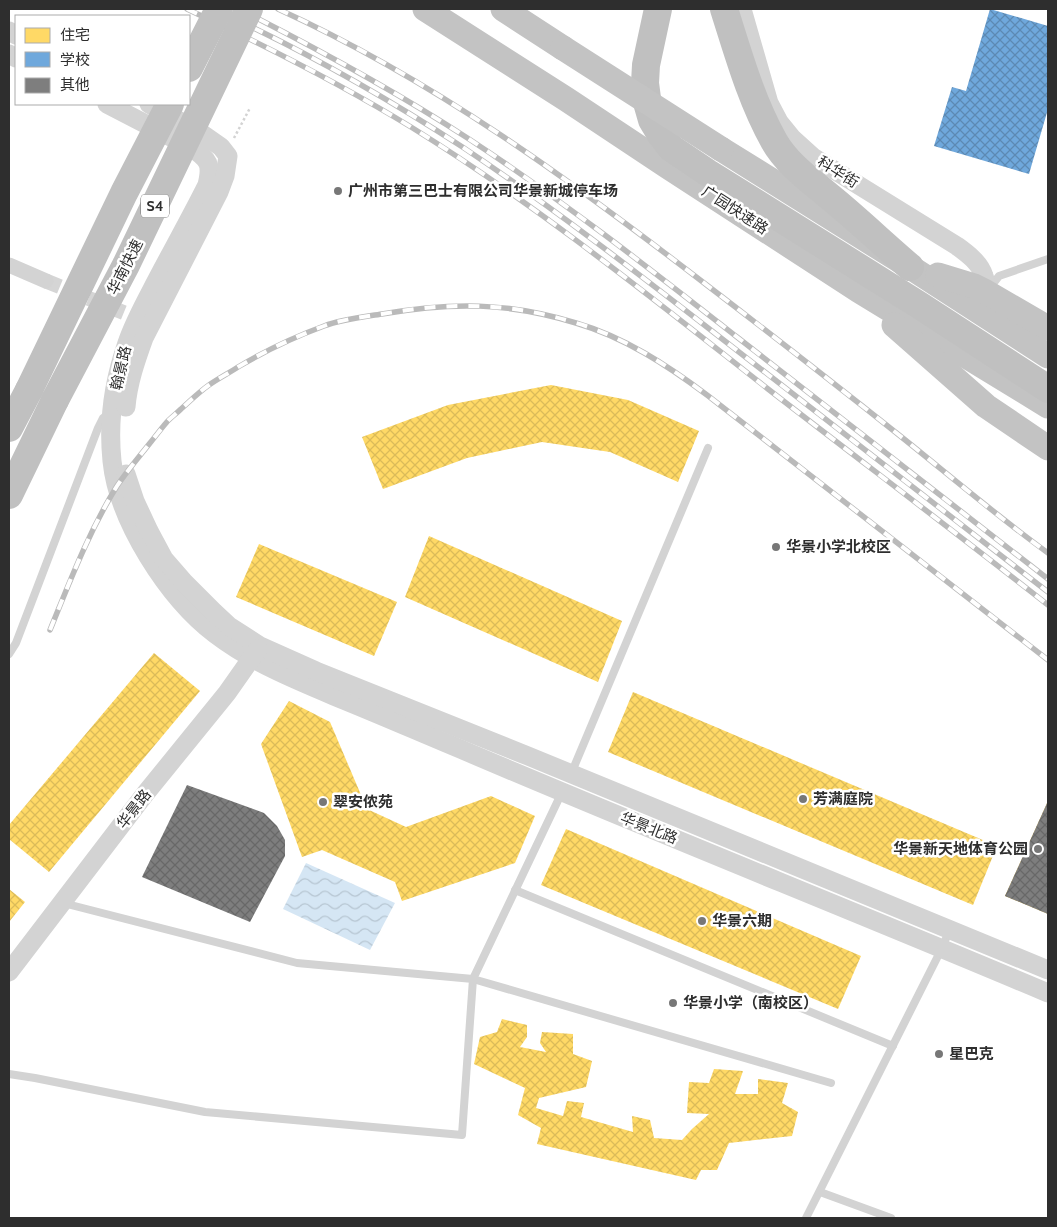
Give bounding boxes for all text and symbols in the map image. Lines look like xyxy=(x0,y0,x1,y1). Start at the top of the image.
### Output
legend xyxy=(15,15,190,105)
text: 住宅 xyxy=(60,26,90,44)
text: 学校 xyxy=(60,51,90,69)
text: 其他 xyxy=(60,76,90,94)
street label: 科华街 xyxy=(814,152,862,192)
place label: 广州市第三巴士有限公司华景新城停车场 xyxy=(348,182,618,200)
street label: 广园快速路 xyxy=(699,182,771,238)
marker: 广州市第三巴士有限公司华景新城停车场 xyxy=(332,185,344,197)
road number: S4 xyxy=(141,195,169,218)
street label: 华南快速 xyxy=(103,236,147,298)
street label: 翰景路 xyxy=(107,344,135,392)
place label: 华景小学北校区 xyxy=(786,538,891,556)
marker: 华景小学北校区 xyxy=(770,541,782,553)
street label: 华景路 xyxy=(113,786,155,832)
place label: 芳满庭院 xyxy=(813,790,873,808)
place label: 翠安侬苑 xyxy=(333,793,393,811)
marker: 芳满庭院 xyxy=(797,793,809,805)
marker: 翠安侬苑 xyxy=(317,796,329,808)
street label: 华景北路 xyxy=(618,808,680,848)
place label: 华景新天地体育公园 xyxy=(893,840,1028,858)
marker: 华景新天地体育公园 xyxy=(1032,843,1044,855)
place label: 华景六期 xyxy=(712,912,772,930)
marker: 华景六期 xyxy=(696,915,708,927)
place label: 华景小学（南校区） xyxy=(683,994,818,1012)
marker: 华景小学（南校区） xyxy=(667,997,679,1009)
place label: 星巴克 xyxy=(949,1045,994,1063)
marker: 星巴克 xyxy=(933,1048,945,1060)

